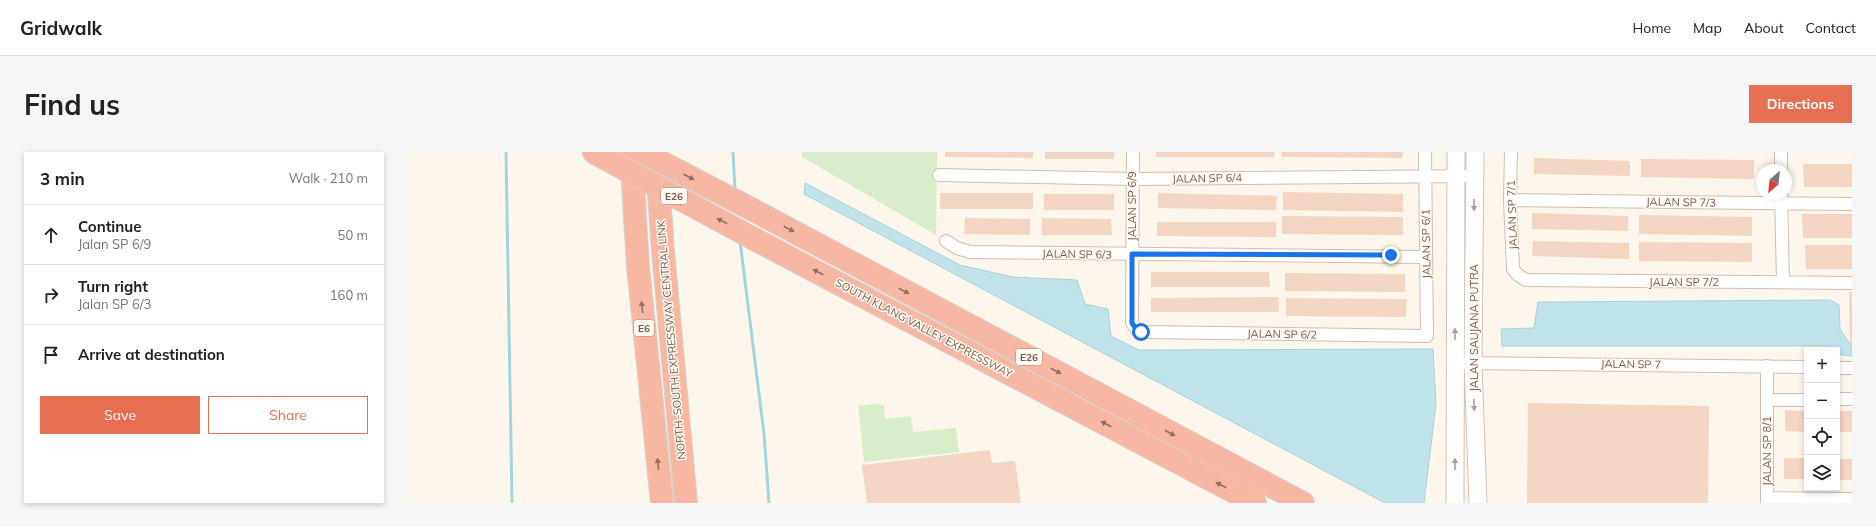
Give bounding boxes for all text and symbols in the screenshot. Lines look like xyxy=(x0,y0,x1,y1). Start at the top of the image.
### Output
text: Gridwalk xyxy=(20,16,102,40)
text: Home xyxy=(1632,19,1671,37)
text: Map xyxy=(1693,19,1722,37)
text: About xyxy=(1744,19,1784,37)
text: Contact xyxy=(1806,19,1856,37)
button: Directions xyxy=(1749,85,1852,123)
text: Find us xyxy=(24,87,120,122)
north arrow xyxy=(1756,164,1792,200)
text: 3 min xyxy=(40,168,85,189)
text: Walk · 210 m xyxy=(289,170,368,186)
street label: JALAN SP 6/4 xyxy=(1172,170,1242,186)
street label: JALAN SP 6/9 xyxy=(1125,171,1139,241)
one-way arrow xyxy=(683,173,695,180)
street label: JALAN SP 7/1 xyxy=(1504,180,1520,250)
road number: E26 xyxy=(661,188,687,204)
street label: JALAN SP 7/3 xyxy=(1646,194,1716,210)
one-way arrow xyxy=(1471,199,1477,212)
street label: JALAN SP 6/1 xyxy=(1418,209,1434,279)
text: Continue xyxy=(78,217,141,236)
one-way arrow xyxy=(716,218,728,225)
street label: NORTH–SOUTH EXPRESSWAY CENTRAL LINK xyxy=(653,219,688,460)
icon: ahead xyxy=(40,224,62,246)
one-way arrow xyxy=(783,226,795,233)
text: 50 m xyxy=(338,227,368,243)
text: Jalan SP 6/9 xyxy=(78,236,151,252)
street label: JALAN SP 6/3 xyxy=(1042,246,1112,262)
route end xyxy=(1382,246,1400,264)
street label: JALAN SAUJANA PUTRA xyxy=(1467,264,1481,392)
one-way arrow xyxy=(812,269,823,275)
street label: SOUTH KLANG VALLEY EXPRESSWAY xyxy=(833,275,1015,381)
street label: JALAN SP 7/2 xyxy=(1649,275,1719,289)
text: Turn right xyxy=(78,277,148,296)
icon: right xyxy=(40,284,62,306)
text: 160 m xyxy=(330,287,368,303)
one-way arrow xyxy=(898,287,910,294)
text: Jalan SP 6/3 xyxy=(78,296,151,312)
one-way arrow xyxy=(639,301,646,313)
road number: E6 xyxy=(634,320,654,336)
route start xyxy=(1132,323,1150,341)
street label: JALAN SP 6/2 xyxy=(1247,326,1317,342)
one-way arrow xyxy=(1452,327,1458,340)
icon: arrive xyxy=(40,344,62,366)
text: Arrive at destination xyxy=(78,345,225,364)
map controls xyxy=(1804,347,1840,491)
button: + xyxy=(1804,347,1840,383)
road number: E26 xyxy=(1016,349,1042,365)
street label: JALAN SP 7 xyxy=(1601,356,1661,372)
one-way arrow xyxy=(1050,368,1062,375)
button: − xyxy=(1804,383,1840,419)
button: Save xyxy=(40,396,200,434)
button: Share xyxy=(208,396,368,434)
one-way arrow xyxy=(1471,399,1478,411)
street label: JALAN SP 8/1 xyxy=(1760,416,1774,486)
button: locate xyxy=(1804,419,1840,455)
one-way arrow xyxy=(1100,421,1112,427)
one-way arrow xyxy=(1165,429,1176,436)
button: layers xyxy=(1804,455,1840,491)
one-way arrow xyxy=(1452,457,1458,470)
one-way arrow xyxy=(654,458,661,470)
one-way arrow xyxy=(1215,482,1227,488)

